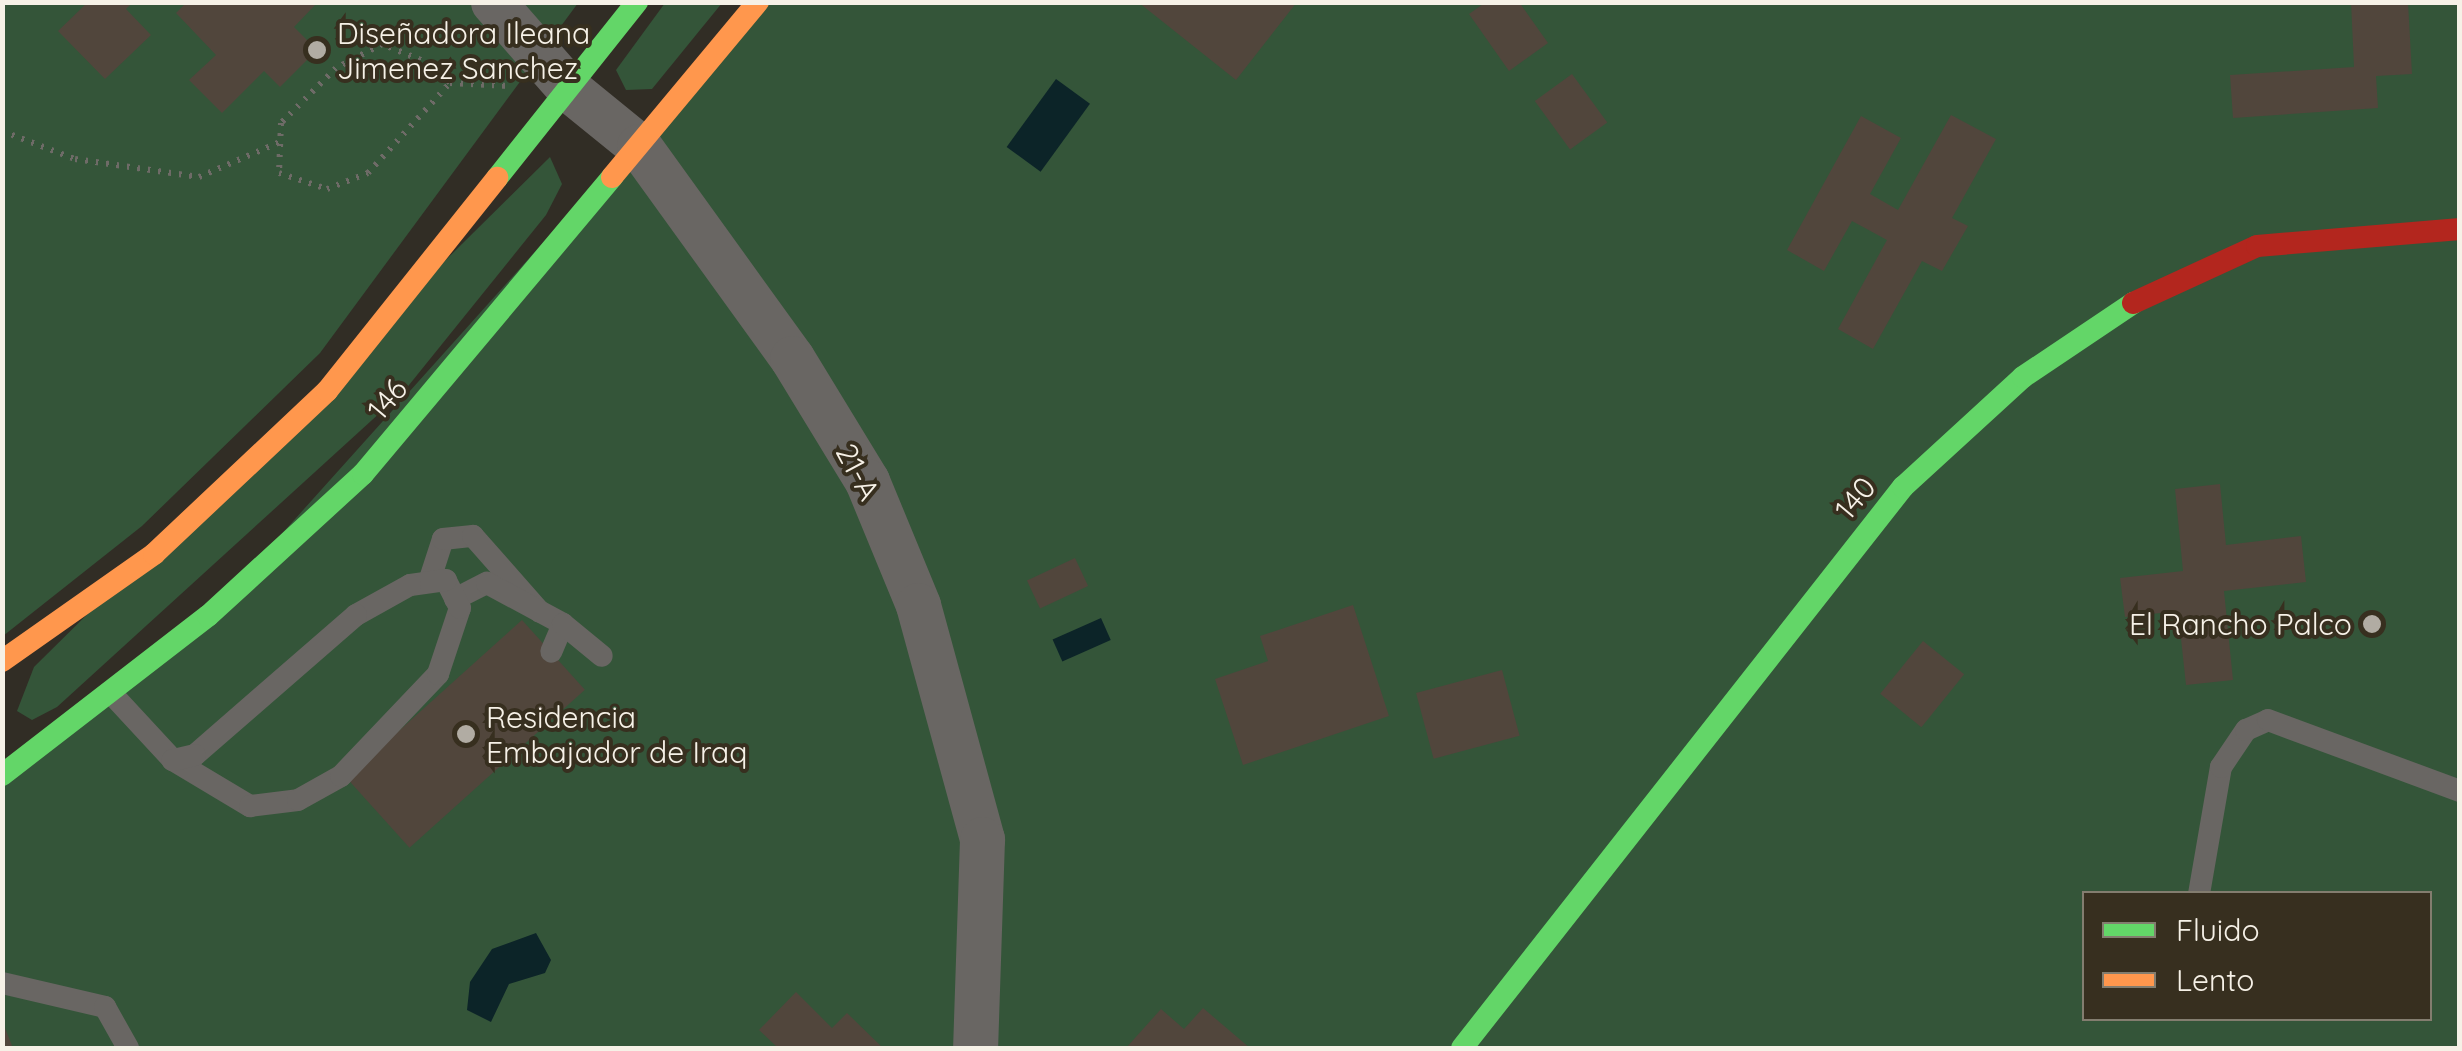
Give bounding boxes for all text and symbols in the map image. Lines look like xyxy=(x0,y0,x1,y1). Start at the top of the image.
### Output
place label: Diseñadora Ileana Jimenez Sanchez xyxy=(337,15,590,86)
marker: Diseñadora Ileana Jimenez Sanchez xyxy=(306,39,328,61)
street label: 146 xyxy=(360,371,414,427)
street label: 21-A xyxy=(828,438,888,506)
street label: 140 xyxy=(1827,469,1883,527)
place label: El Rancho Palco xyxy=(2129,606,2352,642)
marker: El Rancho Palco xyxy=(2361,613,2383,635)
place label: Residencia Embajador de Iraq xyxy=(486,699,747,770)
marker: Residencia Embajador de Iraq xyxy=(455,723,477,745)
legend xyxy=(2082,891,2432,1021)
text: Fluido xyxy=(2176,911,2260,949)
text: Lento xyxy=(2176,961,2254,999)

